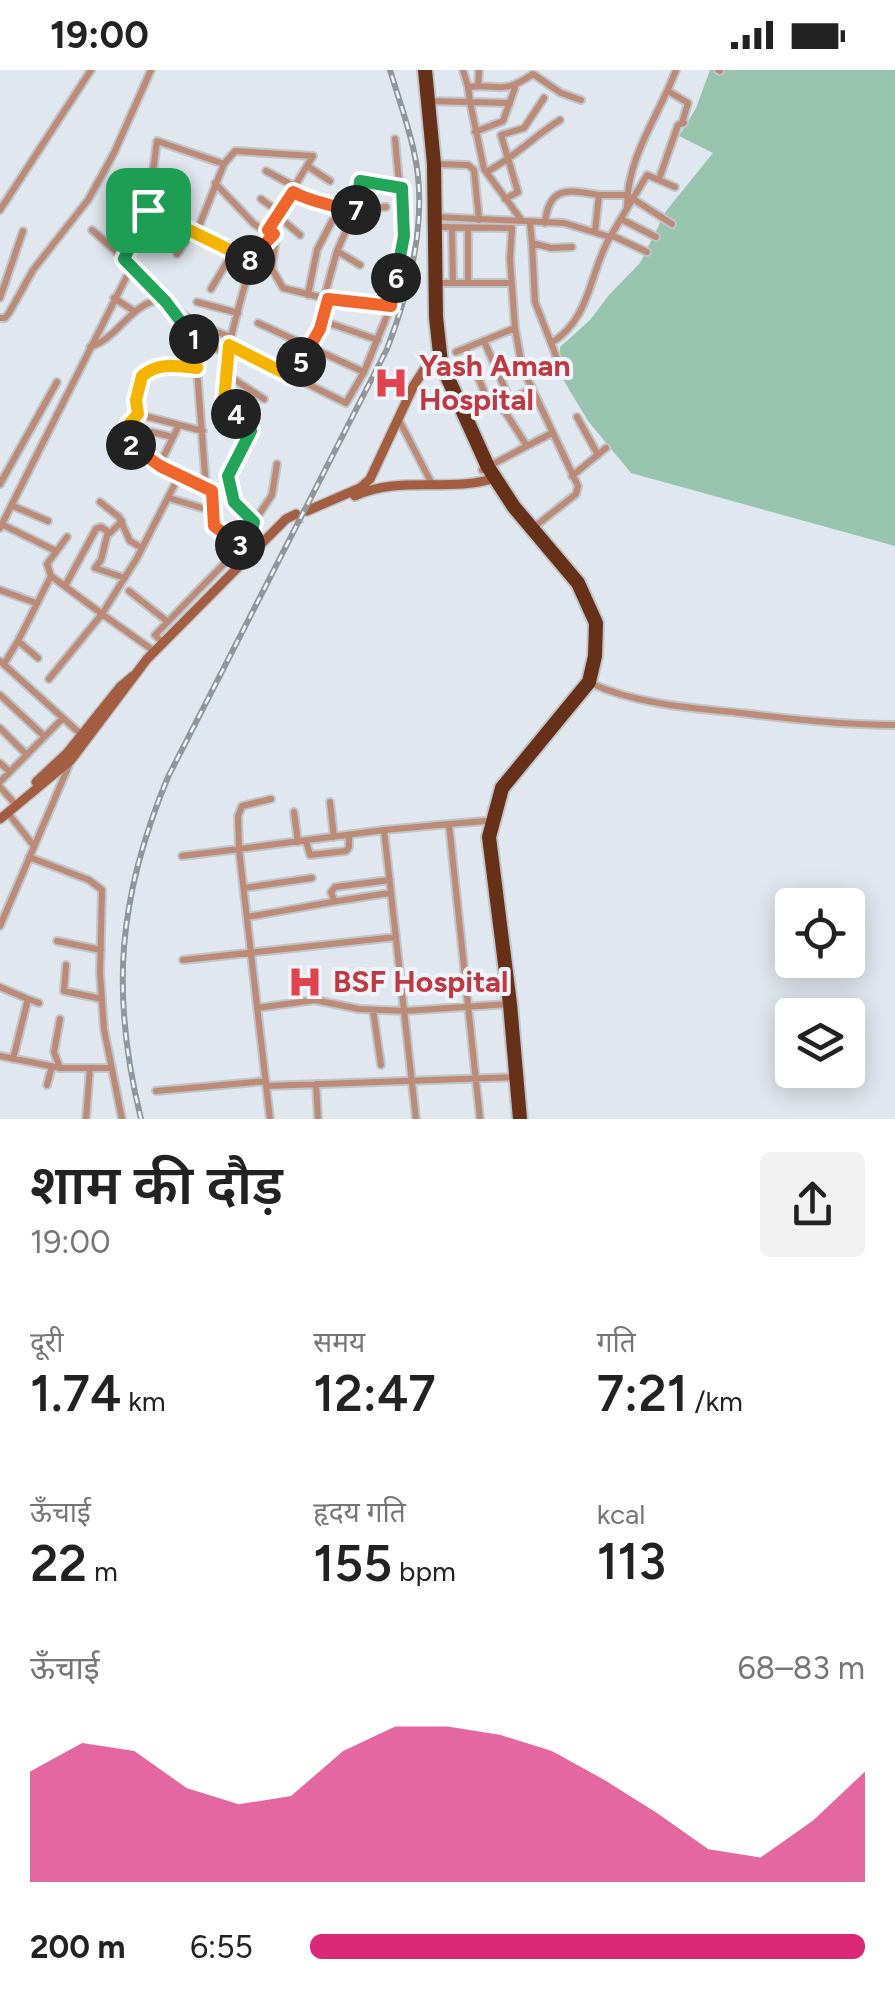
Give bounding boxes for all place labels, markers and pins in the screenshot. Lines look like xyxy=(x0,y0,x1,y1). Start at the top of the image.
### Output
pin xyxy=(106,168,191,253)
pin: 7 xyxy=(331,185,381,235)
pin: 8 xyxy=(225,235,275,285)
pin: 6 xyxy=(371,253,421,303)
pin: 1 xyxy=(169,314,219,364)
pin: 5 xyxy=(276,337,326,387)
place label: Yash Aman Hospital xyxy=(419,347,571,418)
hospital icon: Yash Aman Hospital xyxy=(372,364,410,402)
pin: 4 xyxy=(211,389,261,439)
pin: 2 xyxy=(106,420,156,470)
pin: 3 xyxy=(215,520,265,570)
hospital icon: BSF Hospital xyxy=(286,963,324,1001)
place label: BSF Hospital xyxy=(333,963,508,1000)

